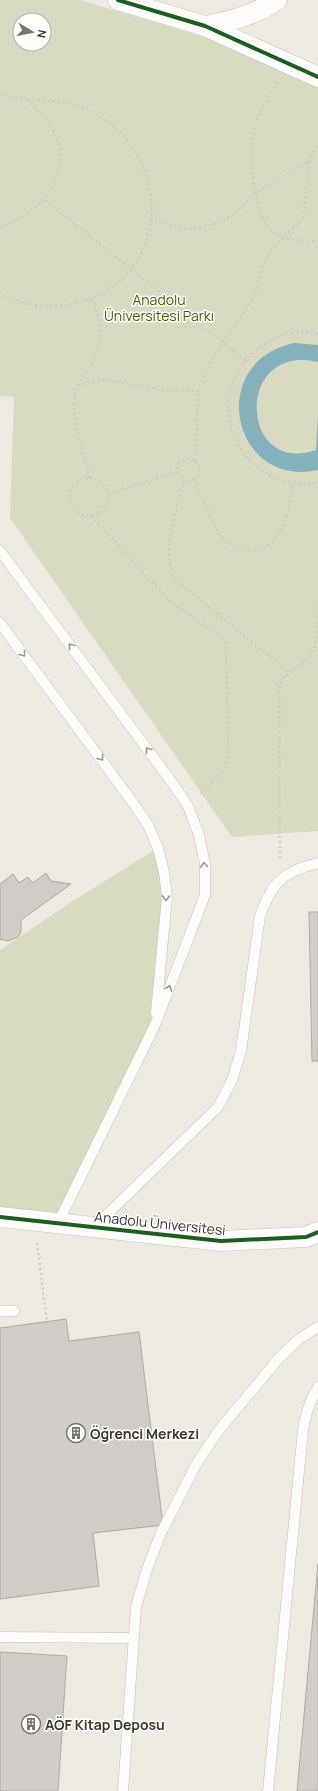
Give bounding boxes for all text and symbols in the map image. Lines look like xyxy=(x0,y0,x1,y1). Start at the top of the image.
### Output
north arrow xyxy=(12,12,52,52)
text: N xyxy=(34,29,50,39)
park label: Anadolu Üniversitesi Parkı xyxy=(104,290,214,325)
one-way arrow xyxy=(69,643,76,650)
one-way arrow xyxy=(18,650,26,657)
one-way arrow xyxy=(146,748,153,755)
one-way arrow xyxy=(96,754,103,761)
one-way arrow xyxy=(200,862,209,868)
one-way arrow xyxy=(162,895,170,901)
one-way arrow xyxy=(164,985,172,992)
street label: Anadolu Üniversitesi xyxy=(93,1207,227,1239)
building icon: Öğrenci Merkezi xyxy=(65,1422,87,1444)
place label: Öğrenci Merkezi xyxy=(90,1424,199,1443)
building icon: AÖF Kitap Deposu xyxy=(20,1713,42,1735)
place label: AÖF Kitap Deposu xyxy=(45,1715,165,1734)

